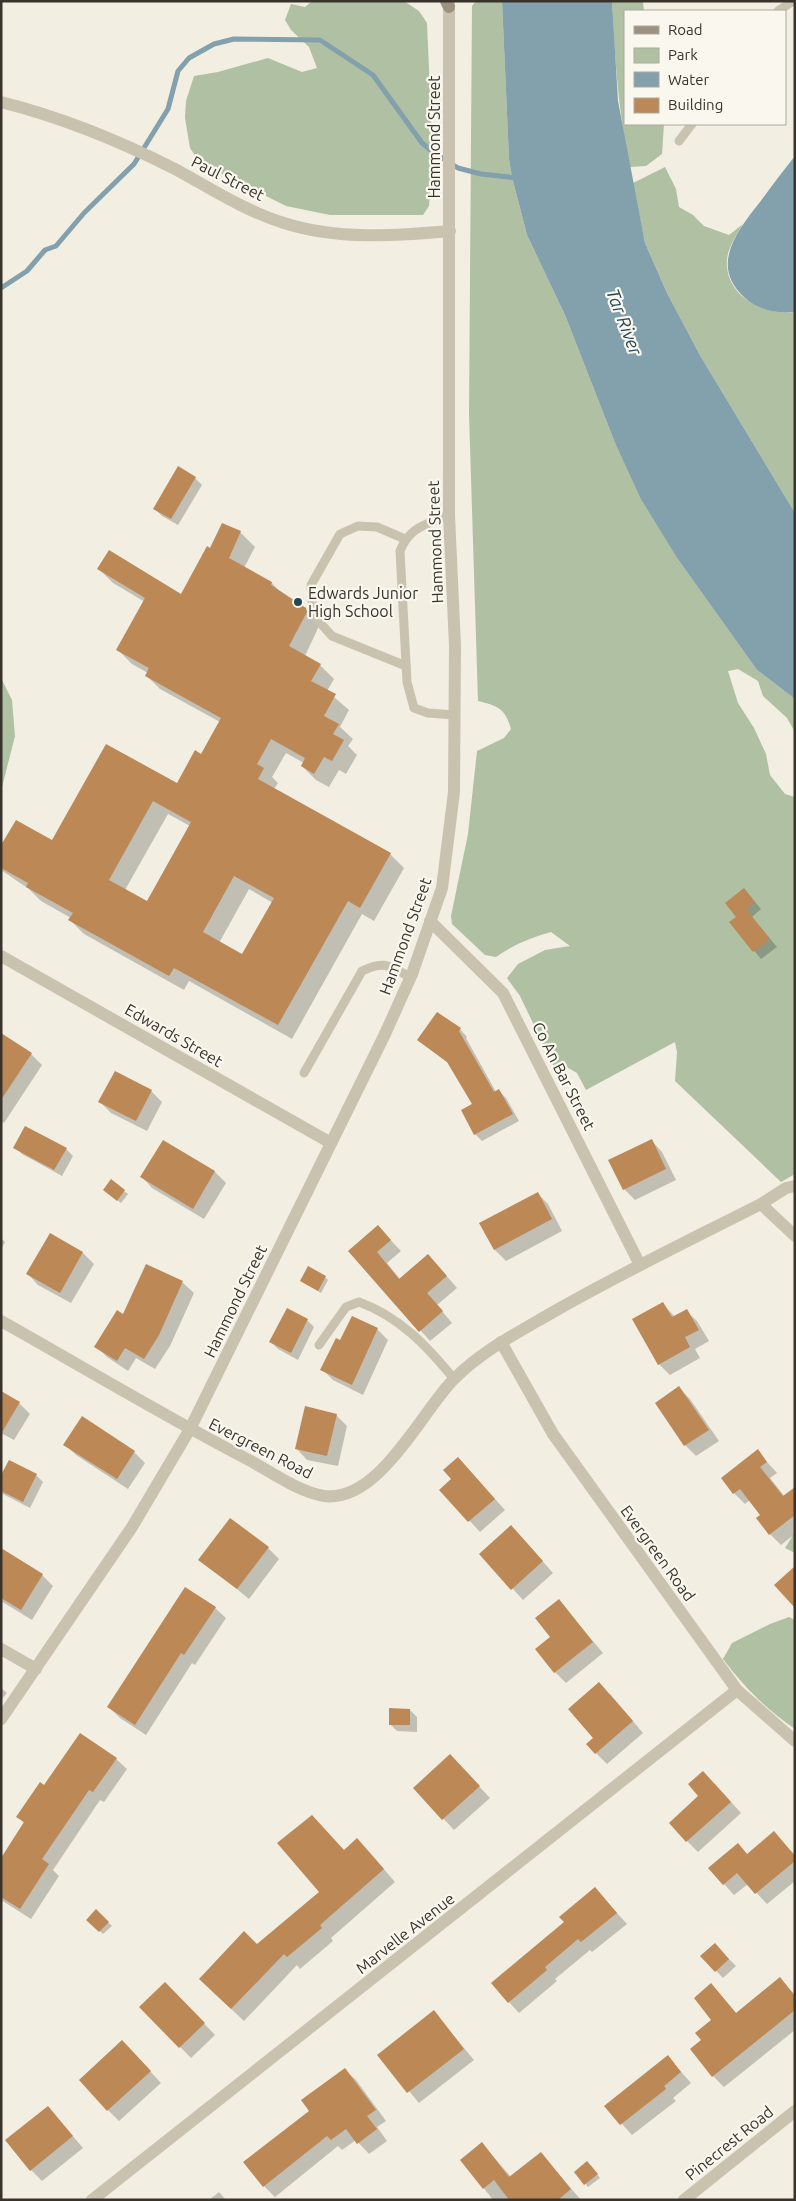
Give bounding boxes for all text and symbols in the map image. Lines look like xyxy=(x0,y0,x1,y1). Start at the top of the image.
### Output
legend xyxy=(624,10,786,125)
text: Road xyxy=(668,21,703,38)
text: Park xyxy=(668,46,698,63)
text: Water xyxy=(668,71,709,88)
street label: Hammond Street xyxy=(425,75,443,199)
text: Building xyxy=(668,96,723,113)
street label: Paul Street xyxy=(189,152,268,204)
water label: Tar River xyxy=(603,286,647,359)
street label: Hammond Street xyxy=(424,479,446,604)
place label: Edwards Junior High School xyxy=(308,584,418,620)
marker: Edwards Junior High School xyxy=(292,596,304,608)
street label: Hammond Street xyxy=(375,874,435,997)
street label: Edwards Street xyxy=(122,1000,227,1071)
street label: Co An Bar Street xyxy=(529,1019,599,1134)
street label: Hammond Street xyxy=(200,1241,270,1360)
street label: Evergreen Road xyxy=(206,1414,316,1482)
street label: Evergreen Road xyxy=(617,1502,699,1604)
street label: Marvelle Avenue xyxy=(352,1889,458,1977)
street label: Pinecrest Road xyxy=(682,2102,776,2184)

